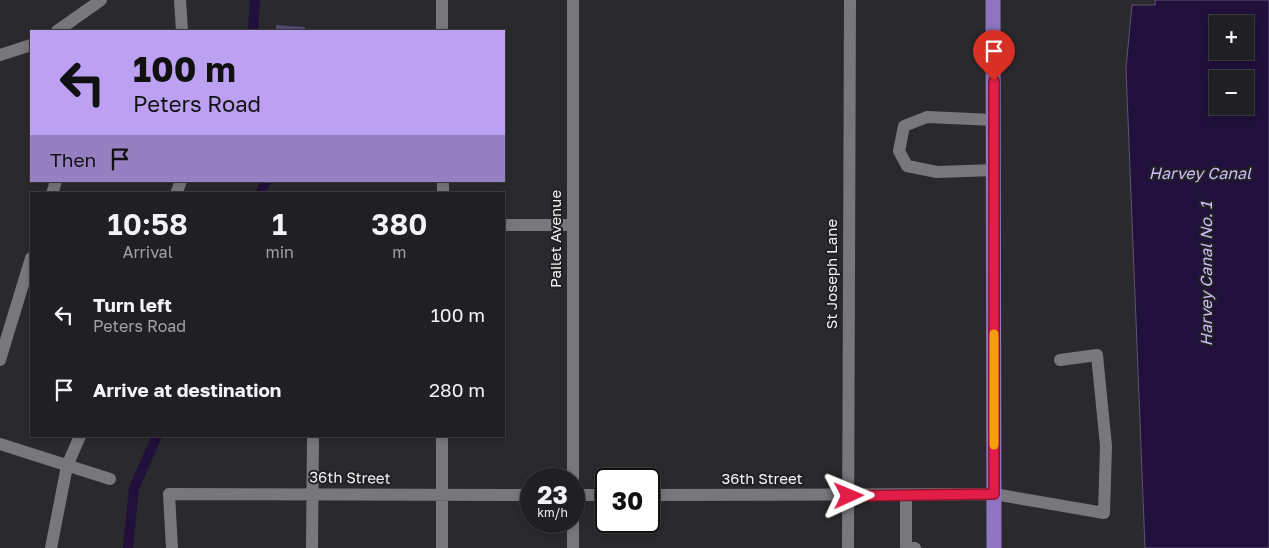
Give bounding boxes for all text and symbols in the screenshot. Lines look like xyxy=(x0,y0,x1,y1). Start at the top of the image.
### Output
map controls xyxy=(1209,15,1254,115)
button: + xyxy=(1209,15,1254,60)
pin xyxy=(973,30,1015,81)
icon: arrive xyxy=(980,37,1008,65)
text: 100 m xyxy=(133,48,236,90)
icon: left xyxy=(50,50,115,115)
button: − xyxy=(1209,70,1254,115)
text: Peters Road xyxy=(133,90,261,117)
icon: arrive xyxy=(106,145,134,173)
text: Then xyxy=(50,148,96,171)
water label: Harvey Canal xyxy=(1149,163,1252,183)
street label: Pailet Avenue xyxy=(546,190,564,288)
water label: Harvey Canal No. 1 xyxy=(1196,202,1216,346)
text: 10:58 xyxy=(108,206,188,242)
text: 1 xyxy=(272,206,287,242)
text: 380 xyxy=(371,206,427,242)
street label: St Joseph Lane xyxy=(822,219,840,329)
text: Arrival xyxy=(123,242,173,262)
text: min xyxy=(265,242,294,262)
text: m xyxy=(392,242,406,262)
text: Turn left xyxy=(93,293,172,316)
icon: left xyxy=(50,301,78,329)
text: 100 m xyxy=(431,303,485,326)
text: Peters Road xyxy=(93,316,186,336)
icon: arrive xyxy=(50,376,78,404)
text: Arrive at destination xyxy=(93,378,281,401)
text: 280 m xyxy=(429,378,485,401)
street label: 36th Street xyxy=(309,467,391,487)
speed limit sign: 30 xyxy=(595,468,660,533)
street label: 36th Street xyxy=(721,469,803,487)
position arrow xyxy=(822,469,874,521)
text: 23 xyxy=(537,479,568,510)
text: km/h xyxy=(537,505,568,520)

